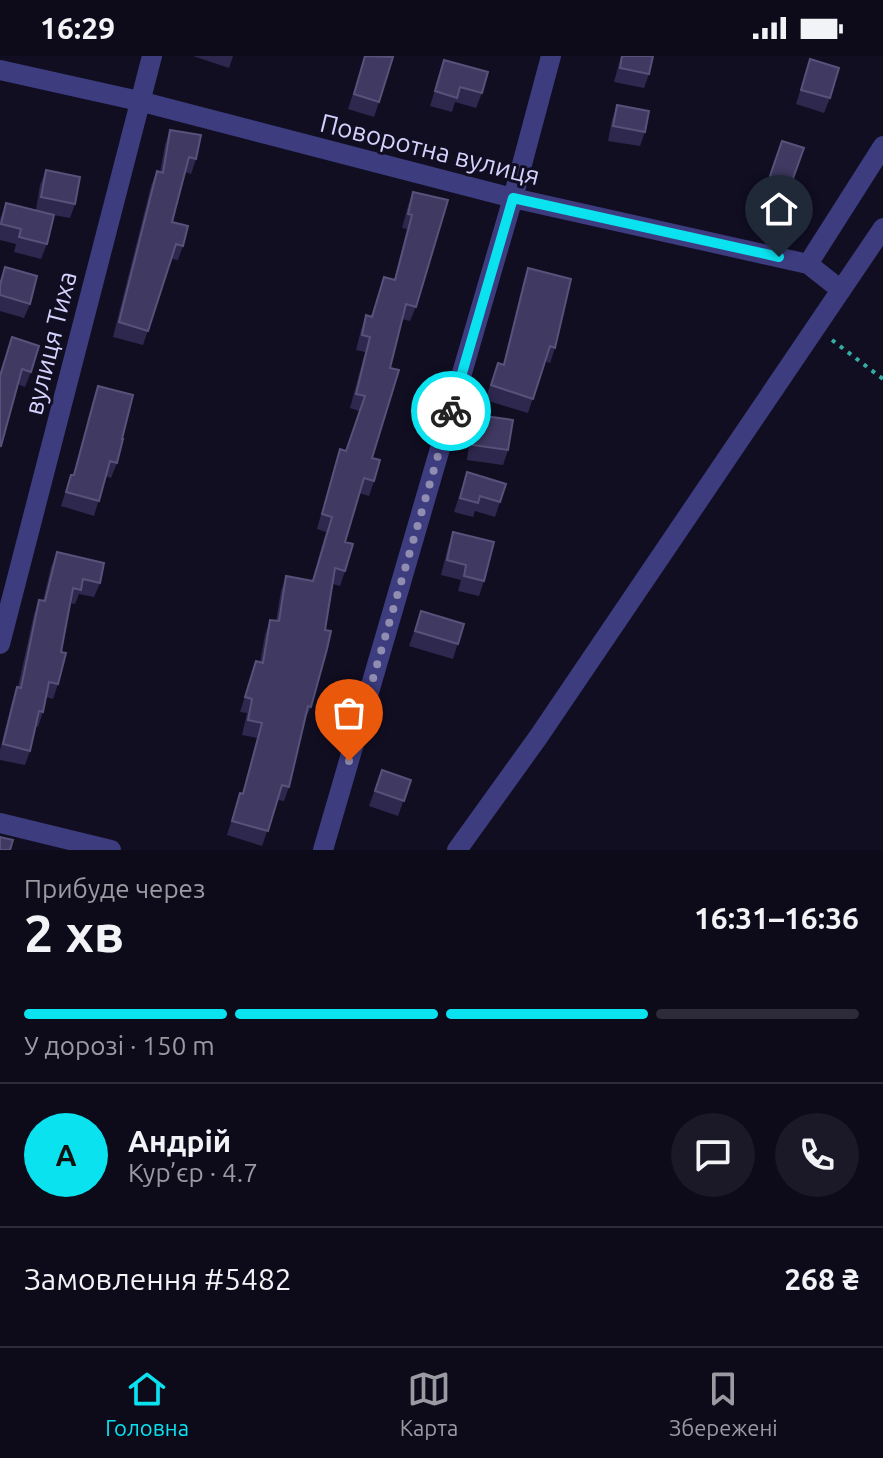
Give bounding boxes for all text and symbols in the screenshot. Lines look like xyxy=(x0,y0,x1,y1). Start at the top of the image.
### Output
text: 16:29 xyxy=(40,11,115,45)
street label: Поворотна вулиця xyxy=(317,108,543,190)
pin xyxy=(745,175,813,257)
icon: home xyxy=(757,187,801,231)
street label: вулиця Тиха xyxy=(18,268,82,418)
courier xyxy=(411,371,491,451)
icon: bike xyxy=(429,389,473,433)
pin xyxy=(315,679,383,761)
icon: bag xyxy=(327,691,371,735)
text: Прибуде через xyxy=(24,874,205,903)
text: 16:31–16:36 xyxy=(694,901,859,935)
text: 2 хв xyxy=(24,904,124,962)
text: У дорозі · 150 m xyxy=(24,1031,215,1060)
button: chat xyxy=(671,1113,755,1197)
button: phone xyxy=(775,1113,859,1197)
text: Андрій xyxy=(128,1124,231,1158)
text: А xyxy=(55,1138,77,1172)
text: Кур’єр · 4.7 xyxy=(128,1158,258,1187)
text: Замовлення #5482 xyxy=(24,1262,292,1296)
text: 268 ₴ xyxy=(784,1262,859,1296)
tab: Головна xyxy=(105,1367,189,1440)
tab: Карта xyxy=(400,1367,458,1440)
tab: Збережені xyxy=(669,1367,778,1440)

